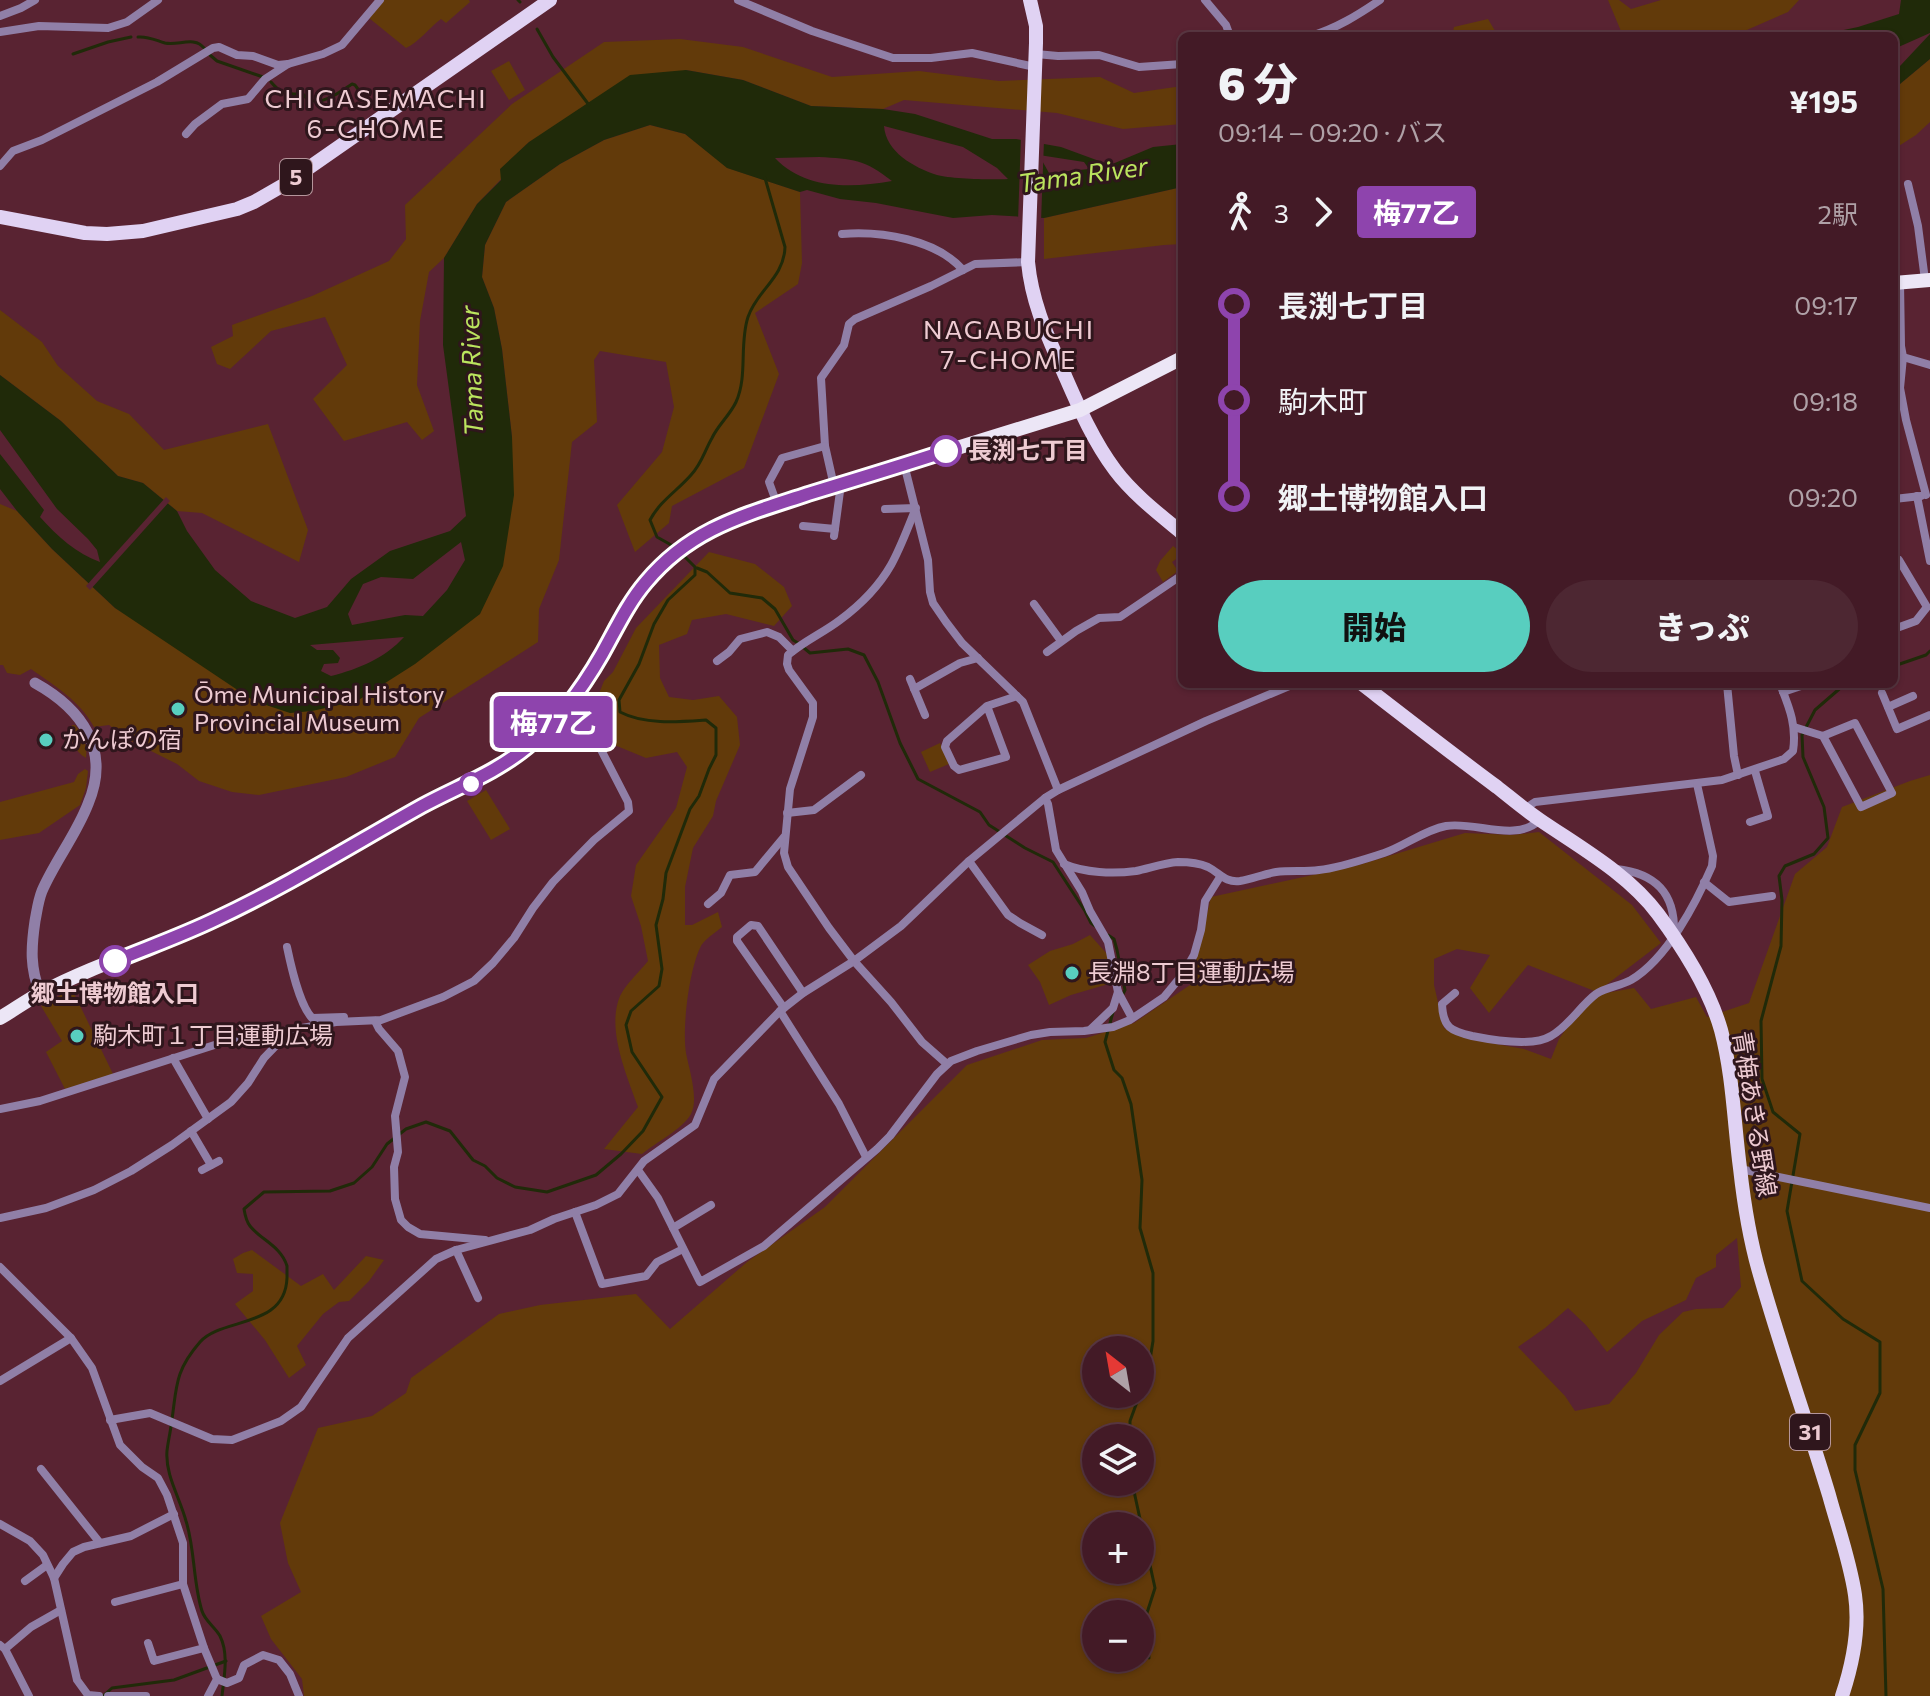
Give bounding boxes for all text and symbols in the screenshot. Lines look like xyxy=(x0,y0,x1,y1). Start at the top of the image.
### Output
text: 6 分 xyxy=(1218,55,1298,109)
district label: CHIGASEMACHI 6-CHOME xyxy=(265,82,487,143)
text: ¥195 xyxy=(1789,82,1858,119)
text: 09:14 – 09:20 · バス xyxy=(1218,116,1447,147)
water label: Tama River xyxy=(1016,149,1151,198)
road number: 5 xyxy=(280,159,312,195)
icon: walk xyxy=(1218,190,1262,234)
icon: forward xyxy=(1301,190,1345,234)
text: 梅77乙 xyxy=(1373,195,1460,229)
text: 3 xyxy=(1274,197,1289,228)
text: 2駅 xyxy=(1818,198,1858,229)
text: 長渕七丁目 xyxy=(1278,286,1428,323)
text: 09:17 xyxy=(1794,289,1858,320)
water label: Tama River xyxy=(453,304,488,437)
district label: NAGABUCHI 7-CHOME xyxy=(923,313,1095,374)
text: 駒木町 xyxy=(1278,382,1368,419)
text: 09:18 xyxy=(1792,385,1858,416)
place label: 長渕七丁目 xyxy=(968,435,1088,464)
marker: 長渕七丁目 xyxy=(931,436,961,466)
text: 郷土博物館入口 xyxy=(1278,478,1488,515)
text: 09:20 xyxy=(1788,481,1858,512)
button: 開始 xyxy=(1218,580,1530,672)
button: きっぷ xyxy=(1546,580,1858,672)
place label: Ōme Municipal History Provincial Museum xyxy=(194,679,445,736)
line badge: 梅77乙 xyxy=(497,696,609,748)
marker: Ōme Municipal History Provincial Museum xyxy=(169,700,187,718)
text: 梅77乙 xyxy=(510,705,596,739)
place label: かんぽの宿 xyxy=(62,724,182,753)
marker: かんぽの宿 xyxy=(37,731,55,749)
unlabelled marker xyxy=(460,773,482,795)
marker: 郷土博物館入口 xyxy=(100,946,130,976)
place label: 長淵8丁目運動広場 xyxy=(1088,957,1295,986)
marker: 長淵8丁目運動広場 xyxy=(1063,964,1081,982)
place label: 郷土博物館入口 xyxy=(31,978,199,1007)
place label: 駒木町１丁目運動広場 xyxy=(93,1020,333,1049)
marker: 駒木町１丁目運動広場 xyxy=(68,1027,86,1045)
street label: 青梅あきる野線 xyxy=(1728,1029,1783,1199)
north arrow xyxy=(1082,1336,1154,1408)
map controls xyxy=(1082,1336,1154,1672)
road number: 31 xyxy=(1790,1414,1830,1450)
button: layers xyxy=(1082,1424,1154,1496)
button: + xyxy=(1082,1512,1154,1584)
button: − xyxy=(1082,1600,1154,1672)

